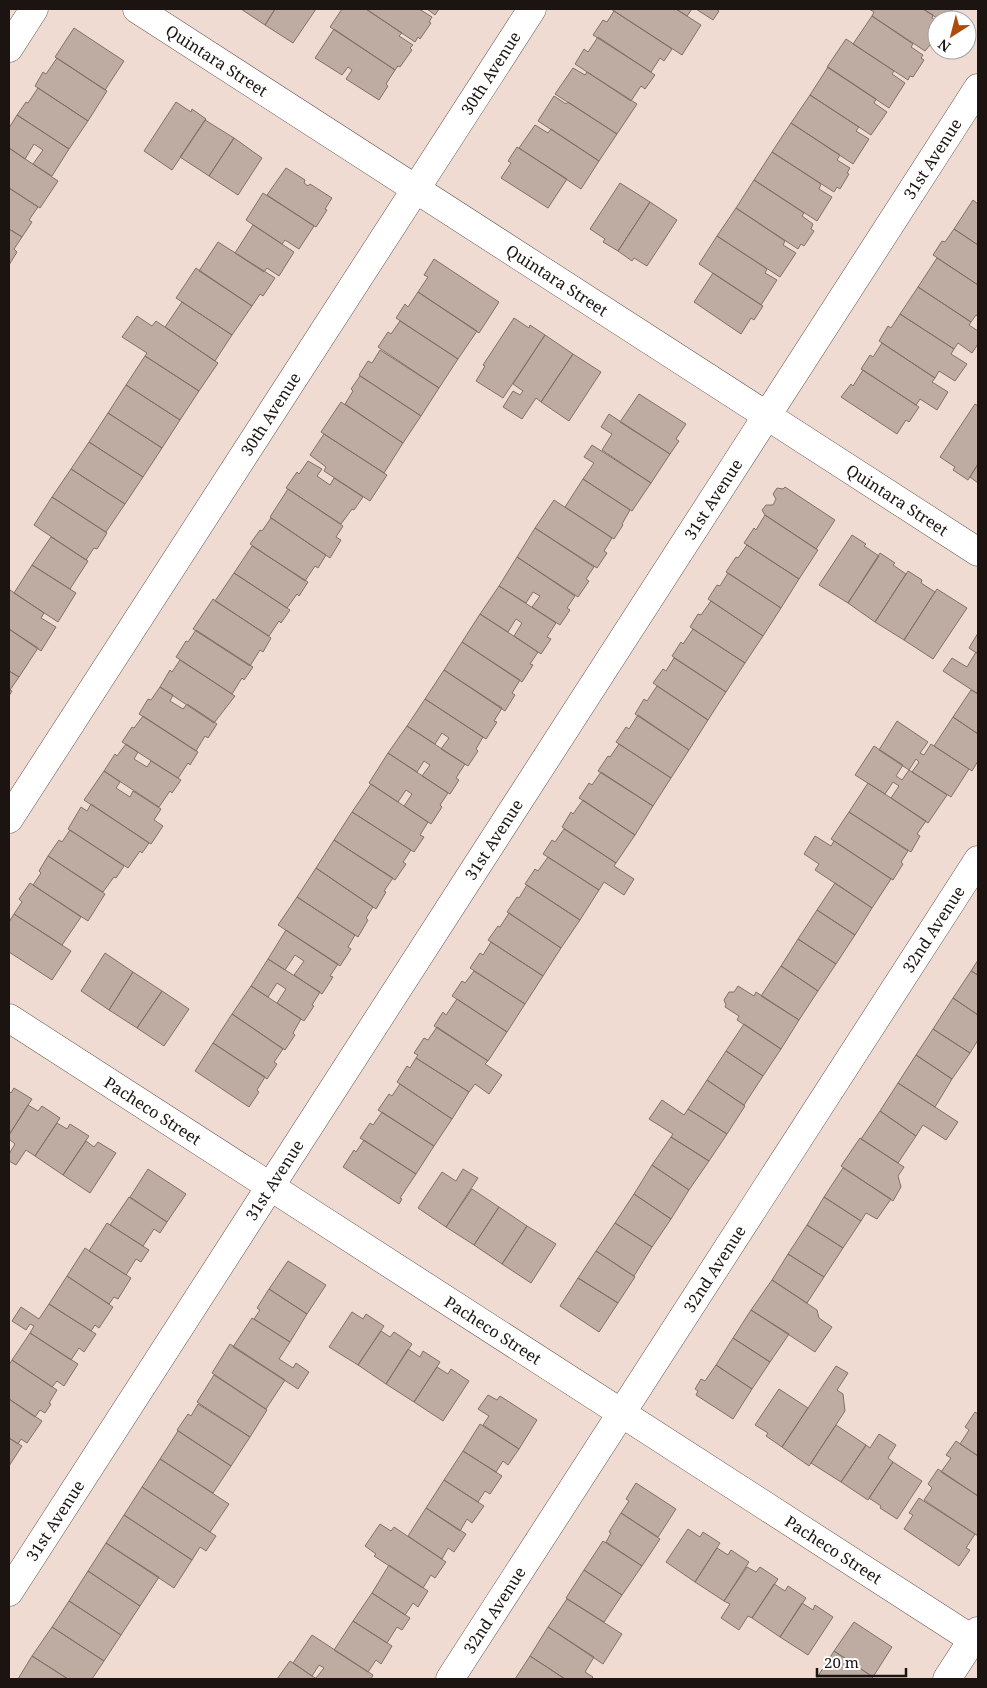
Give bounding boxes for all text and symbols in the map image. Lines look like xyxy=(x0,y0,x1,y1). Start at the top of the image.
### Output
north arrow xyxy=(927,10,977,60)
street label: Quintara Street xyxy=(162,19,272,102)
street label: 30th Avenue xyxy=(456,27,526,119)
text: N xyxy=(934,35,954,57)
street label: 31st Avenue xyxy=(898,114,967,203)
street label: Quintara Street xyxy=(502,239,613,321)
street label: 30th Avenue xyxy=(235,368,305,460)
street label: 31st Avenue xyxy=(679,454,747,544)
street label: Quintara Street xyxy=(842,459,953,541)
street label: 31st Avenue xyxy=(460,795,528,884)
street label: 32nd Avenue xyxy=(897,882,970,977)
street label: Pacheco Street xyxy=(100,1071,206,1150)
street label: 31st Avenue xyxy=(240,1135,309,1225)
street label: 32nd Avenue xyxy=(678,1221,751,1317)
street label: Pacheco Street xyxy=(440,1291,546,1370)
street label: 31st Avenue xyxy=(21,1476,89,1565)
street label: Pacheco Street xyxy=(781,1510,886,1589)
street label: 32nd Avenue xyxy=(458,1562,531,1658)
scale bar xyxy=(817,1646,906,1678)
text: 20 m xyxy=(824,1652,859,1672)

